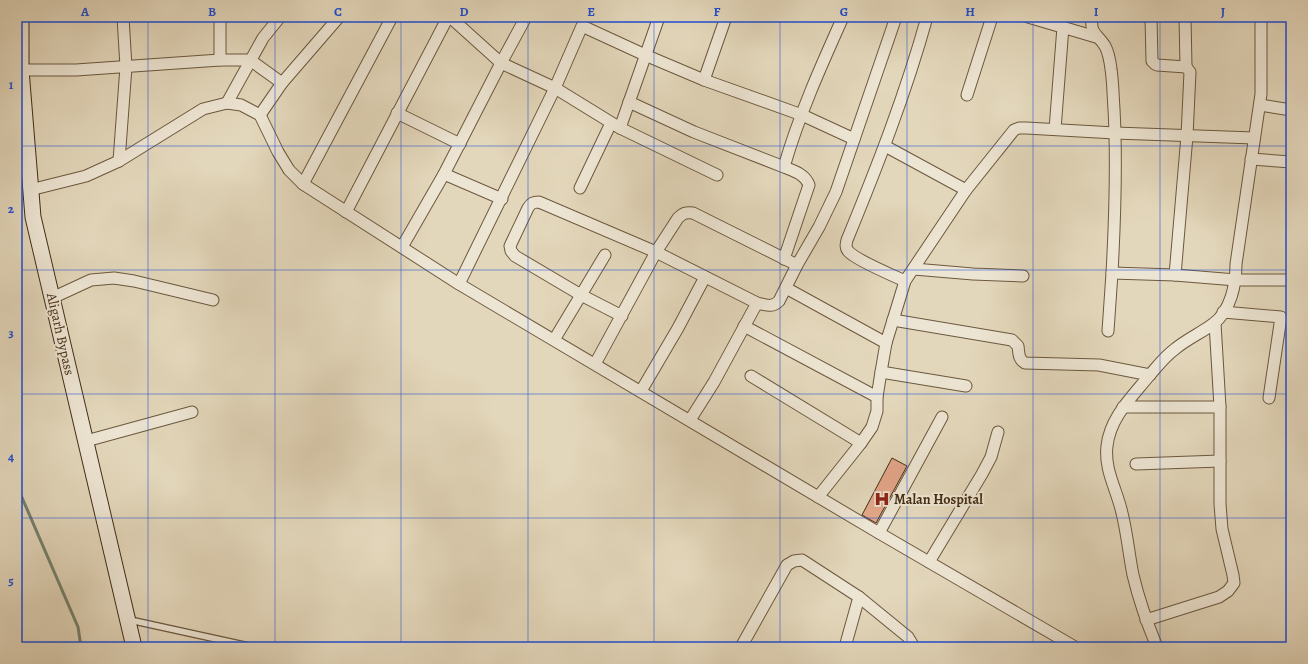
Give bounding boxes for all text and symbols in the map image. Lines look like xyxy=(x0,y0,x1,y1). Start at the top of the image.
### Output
text: A xyxy=(80,3,90,20)
text: B xyxy=(208,3,216,20)
text: C xyxy=(334,3,342,20)
text: D xyxy=(459,3,469,20)
text: E xyxy=(587,3,595,20)
text: F xyxy=(714,3,721,20)
text: G xyxy=(840,3,848,20)
text: H xyxy=(965,3,975,20)
text: I xyxy=(1094,3,1099,20)
text: J xyxy=(1221,3,1225,20)
text: 1 xyxy=(9,76,14,93)
text: 2 xyxy=(8,200,15,217)
street label: Aligarh Bypass xyxy=(42,290,79,377)
text: 3 xyxy=(8,324,14,341)
text: 4 xyxy=(8,448,14,465)
hospital icon: Malan Hospital xyxy=(873,490,891,508)
place label: Malan Hospital xyxy=(894,490,983,509)
text: 5 xyxy=(8,572,14,589)

